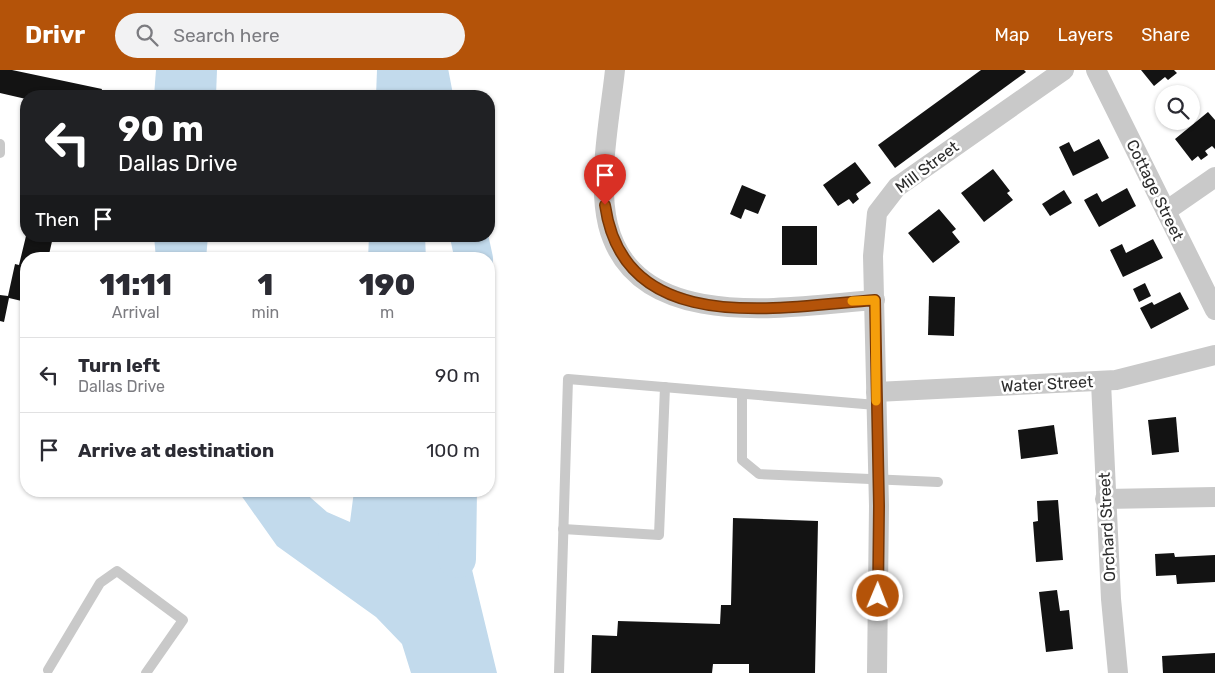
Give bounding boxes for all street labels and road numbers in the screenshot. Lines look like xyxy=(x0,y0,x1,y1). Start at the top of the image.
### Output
street label: Cottage Street xyxy=(1122,136,1188,244)
street label: Mill Street xyxy=(892,137,962,197)
street label: Water Street xyxy=(1000,372,1094,396)
street label: Orchard Street xyxy=(1095,472,1119,582)

